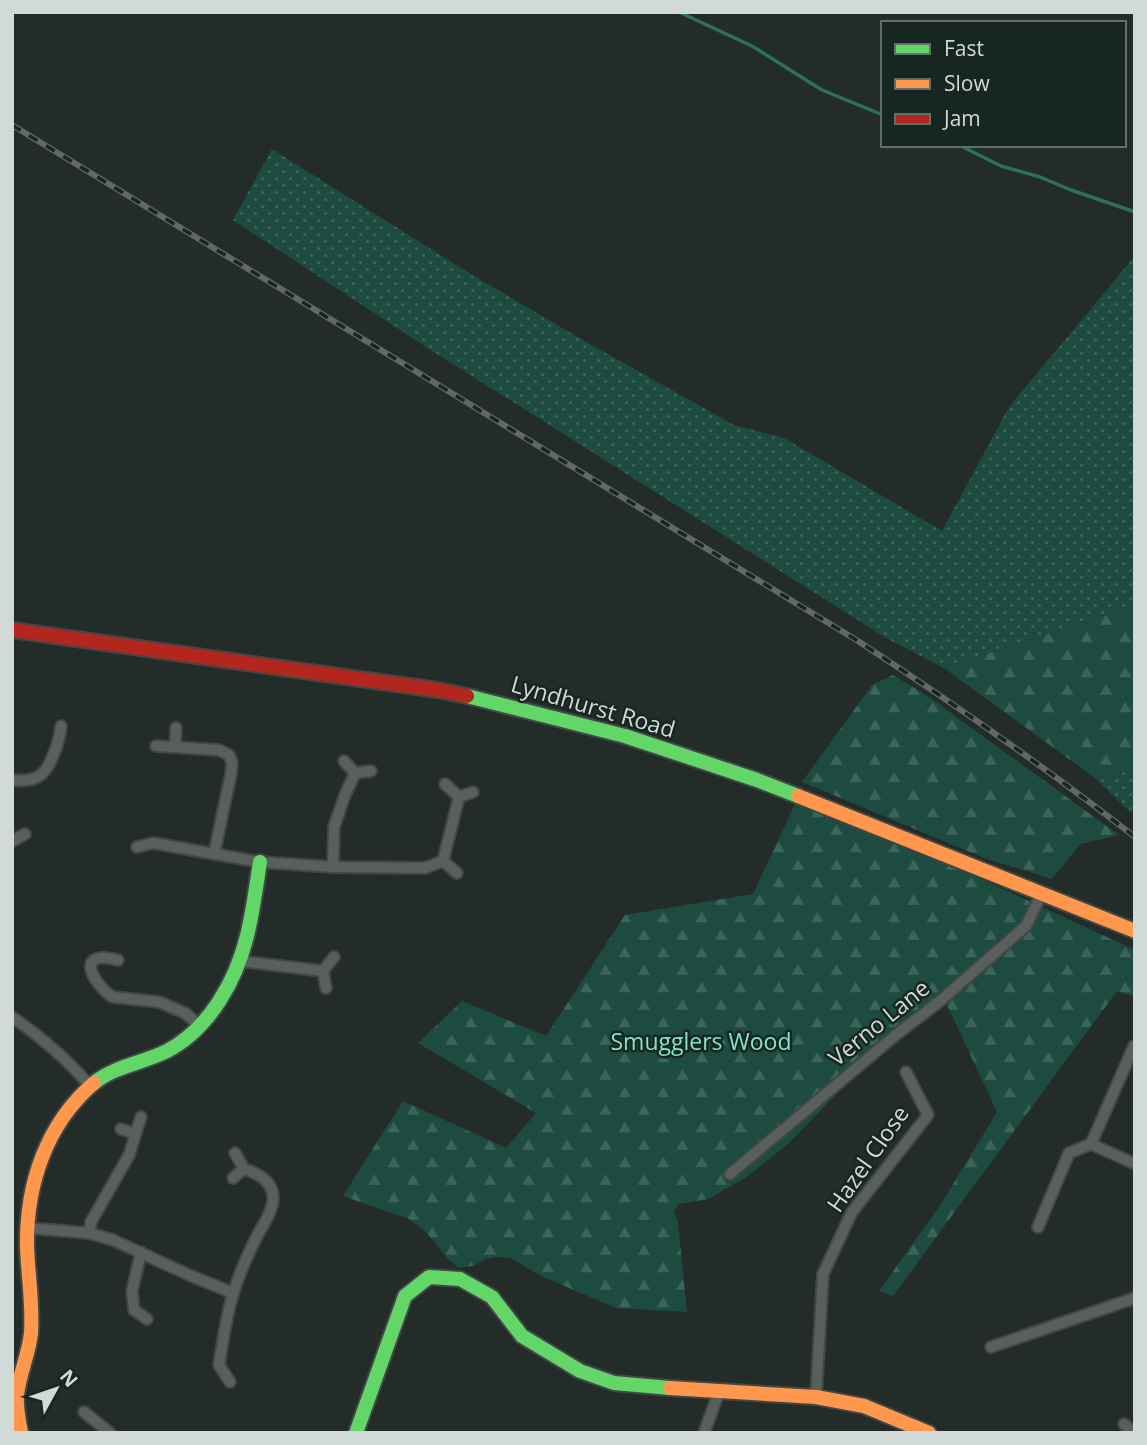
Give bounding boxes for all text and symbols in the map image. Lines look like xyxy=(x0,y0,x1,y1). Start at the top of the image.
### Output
legend xyxy=(881,21,1126,147)
text: Fast xyxy=(944,34,984,62)
text: Slow xyxy=(944,69,990,97)
text: Jam xyxy=(942,104,981,132)
street label: Lyndhurst Road xyxy=(507,667,679,745)
street label: Verno Lane xyxy=(821,971,936,1073)
park label: Smugglers Wood xyxy=(610,1025,792,1057)
street label: Hazel Close xyxy=(819,1099,916,1218)
north arrow xyxy=(21,1354,91,1424)
text: N xyxy=(54,1364,84,1392)

